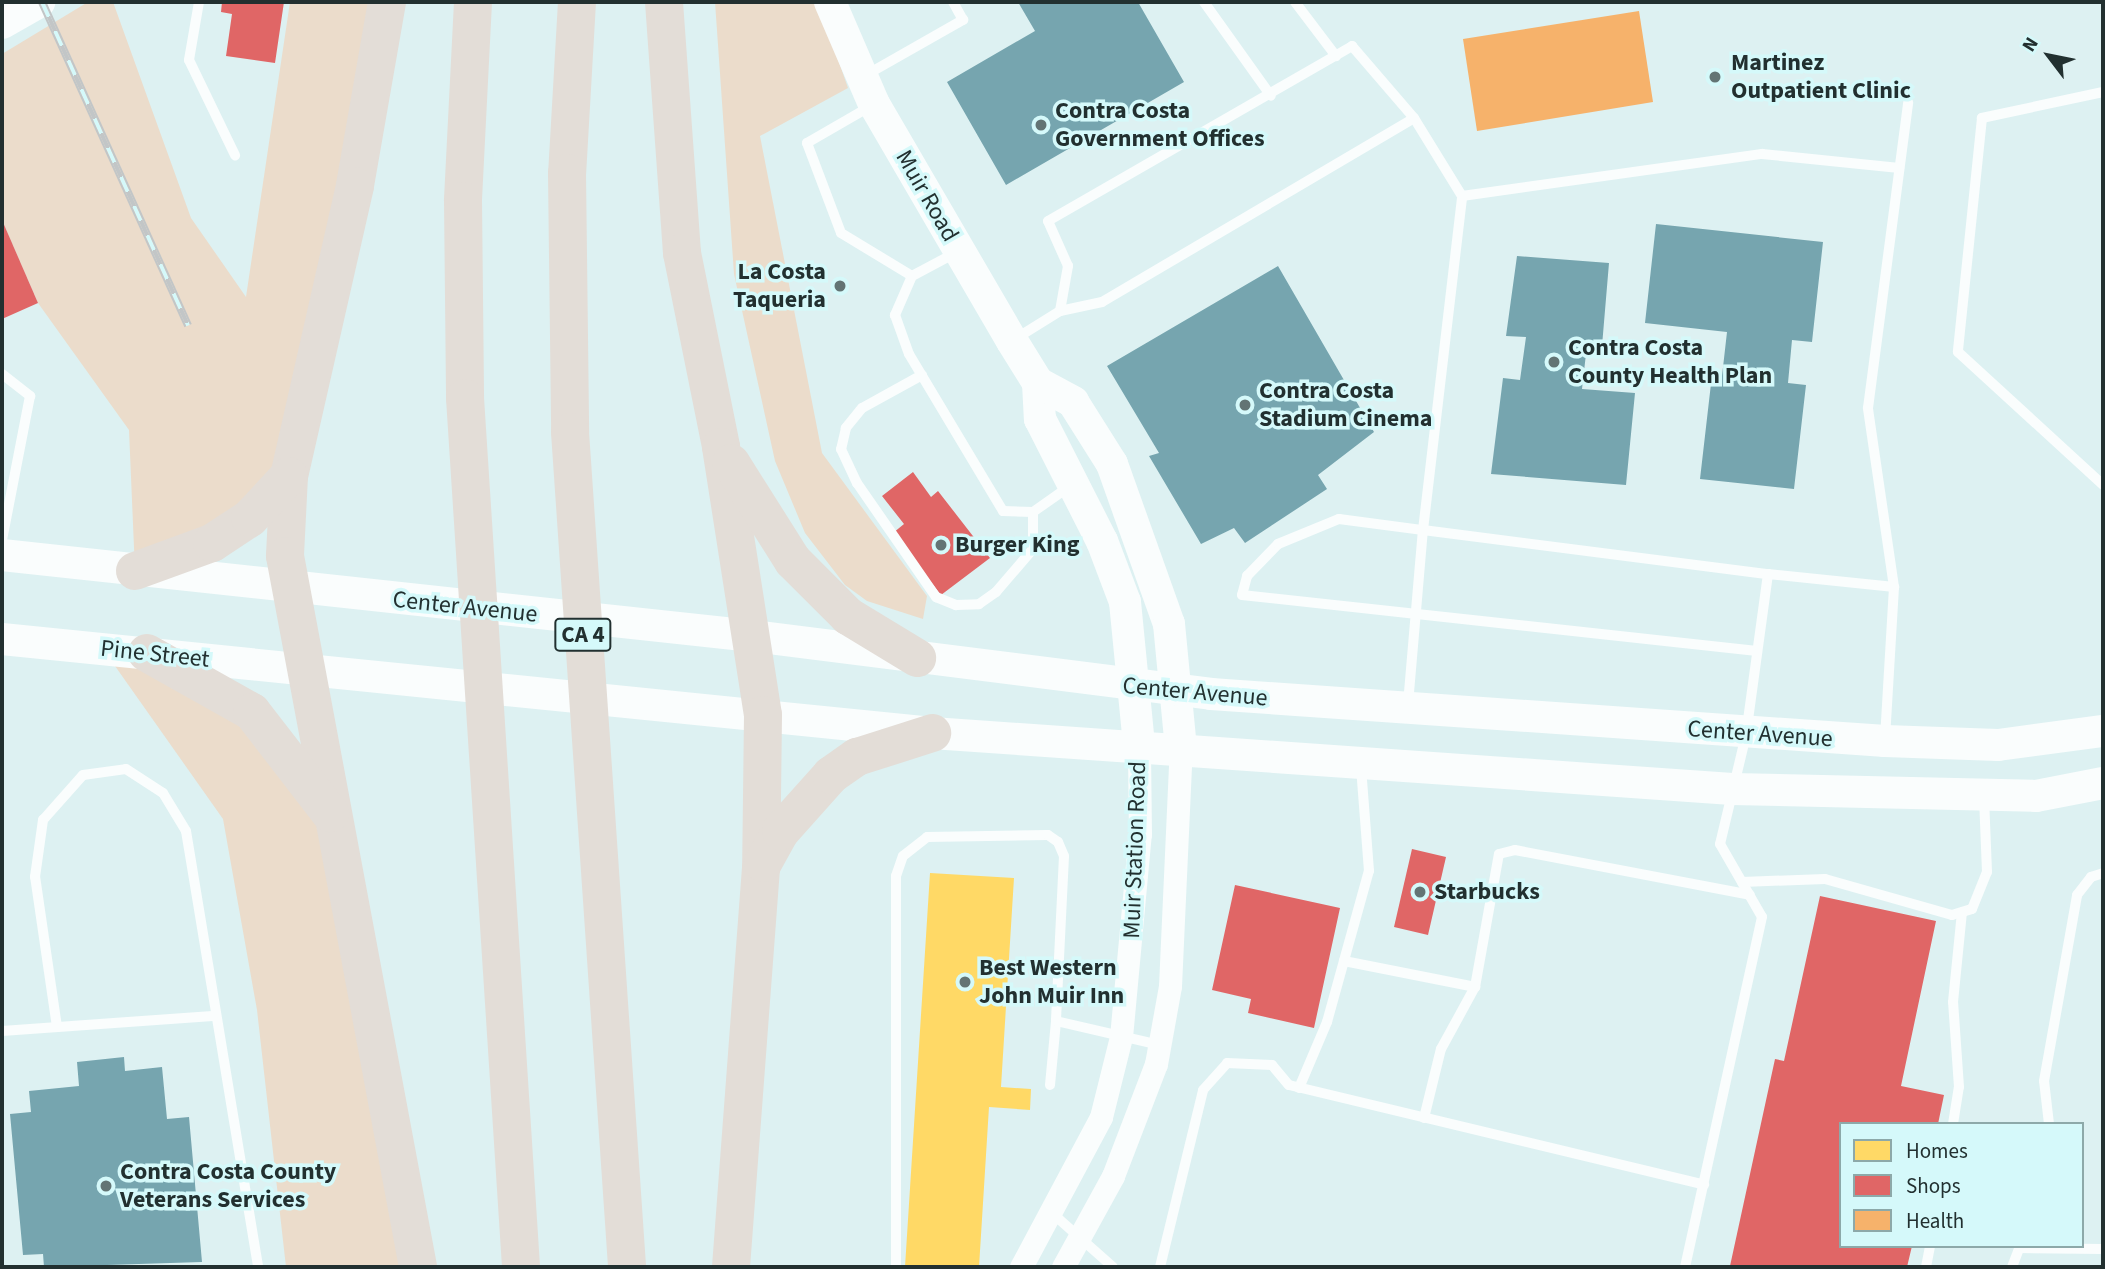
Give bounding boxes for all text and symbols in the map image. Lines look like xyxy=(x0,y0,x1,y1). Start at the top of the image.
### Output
north arrow xyxy=(2014,21,2084,91)
text: N xyxy=(2016,32,2046,57)
place label: Martinez Outpatient Clinic xyxy=(1731,49,1911,105)
marker: Martinez Outpatient Clinic xyxy=(1705,67,1725,87)
place label: Contra Costa Government Offices xyxy=(1055,97,1265,153)
marker: Contra Costa Government Offices xyxy=(1033,117,1049,133)
street label: Muir Road xyxy=(889,145,965,247)
place label: La Costa Taqueria xyxy=(733,258,826,314)
marker: La Costa Taqueria xyxy=(832,278,848,294)
place label: Contra Costa County Health Plan xyxy=(1568,334,1772,390)
marker: Contra Costa County Health Plan xyxy=(1546,354,1562,370)
place label: Contra Costa Stadium Cinema xyxy=(1259,377,1432,433)
marker: Contra Costa Stadium Cinema xyxy=(1237,397,1253,413)
place label: Burger King xyxy=(955,531,1080,559)
marker: Burger King xyxy=(933,537,949,553)
street label: Center Avenue xyxy=(391,585,539,629)
road number: CA 4 xyxy=(553,615,613,654)
street label: Pine Street xyxy=(99,634,211,674)
street label: Center Avenue xyxy=(1121,671,1269,713)
street label: Center Avenue xyxy=(1686,715,1834,753)
street label: Muir Station Road xyxy=(1118,761,1152,939)
place label: Starbucks xyxy=(1434,878,1540,906)
marker: Starbucks xyxy=(1412,884,1428,900)
place label: Best Western John Muir Inn xyxy=(979,954,1124,1010)
marker: Best Western John Muir Inn xyxy=(957,974,973,990)
legend xyxy=(1839,1122,2084,1248)
text: Homes xyxy=(1906,1136,1968,1166)
place label: Contra Costa County Veterans Services xyxy=(120,1158,336,1214)
text: Shops xyxy=(1906,1171,1960,1201)
marker: Contra Costa County Veterans Services xyxy=(98,1178,114,1194)
text: Health xyxy=(1906,1206,1964,1236)

